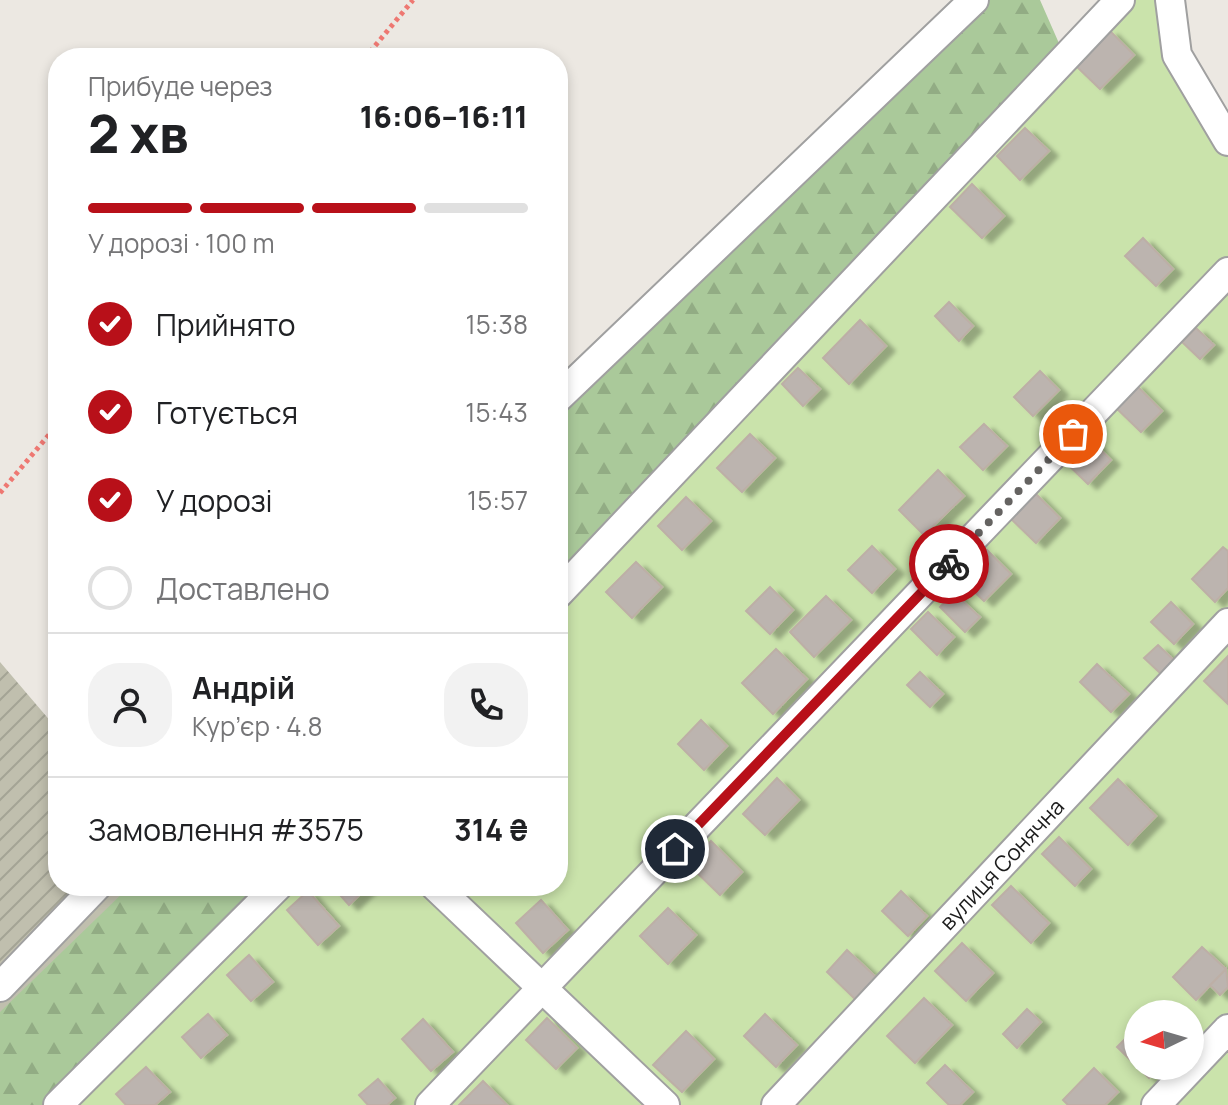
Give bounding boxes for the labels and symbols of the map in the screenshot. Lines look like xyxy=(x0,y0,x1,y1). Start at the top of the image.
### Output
pin xyxy=(1039,400,1107,468)
courier xyxy=(909,524,989,604)
street label: вулиця Сонячна xyxy=(933,792,1071,936)
pin xyxy=(641,815,709,883)
north arrow xyxy=(1124,1000,1204,1080)

